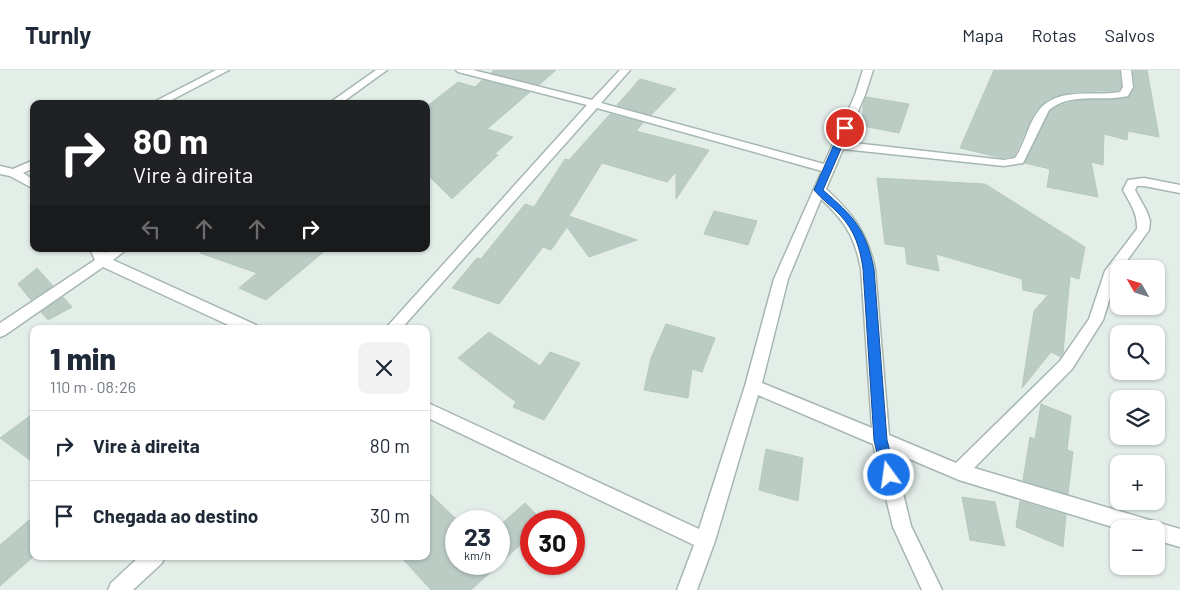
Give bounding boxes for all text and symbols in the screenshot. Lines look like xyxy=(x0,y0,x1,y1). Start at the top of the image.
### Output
text: Turnly xyxy=(25,20,91,49)
text: Mapa xyxy=(962,24,1003,46)
text: Rotas xyxy=(1031,24,1076,46)
text: Salvos xyxy=(1104,24,1155,46)
pin xyxy=(824,107,866,149)
icon: arrive xyxy=(831,114,859,142)
text: 80 m xyxy=(133,119,208,161)
icon: right xyxy=(50,120,115,185)
text: Vire à direita xyxy=(133,161,253,187)
icon: left xyxy=(137,215,165,243)
icon: ahead xyxy=(190,215,218,243)
icon: ahead xyxy=(243,215,271,243)
icon: right xyxy=(296,215,324,243)
north arrow xyxy=(1110,260,1165,315)
map controls xyxy=(1110,260,1165,575)
button: search xyxy=(1110,325,1165,380)
text: 1 min xyxy=(50,340,116,376)
button: close xyxy=(358,342,410,394)
text: 110 m · 08:26 xyxy=(50,377,136,396)
button: layers xyxy=(1110,390,1165,445)
icon: right xyxy=(50,432,78,460)
text: Vire à direita xyxy=(93,434,200,457)
text: 80 m xyxy=(370,434,410,457)
position arrow xyxy=(862,448,914,500)
button: + xyxy=(1110,455,1165,510)
icon: arrive xyxy=(50,502,78,530)
text: Chegada ao destino xyxy=(93,504,258,527)
text: 30 m xyxy=(370,504,410,527)
speed limit sign: 30 xyxy=(520,510,585,575)
button: − xyxy=(1110,520,1165,575)
text: 23 xyxy=(464,521,491,551)
text: km/h xyxy=(464,548,491,562)

